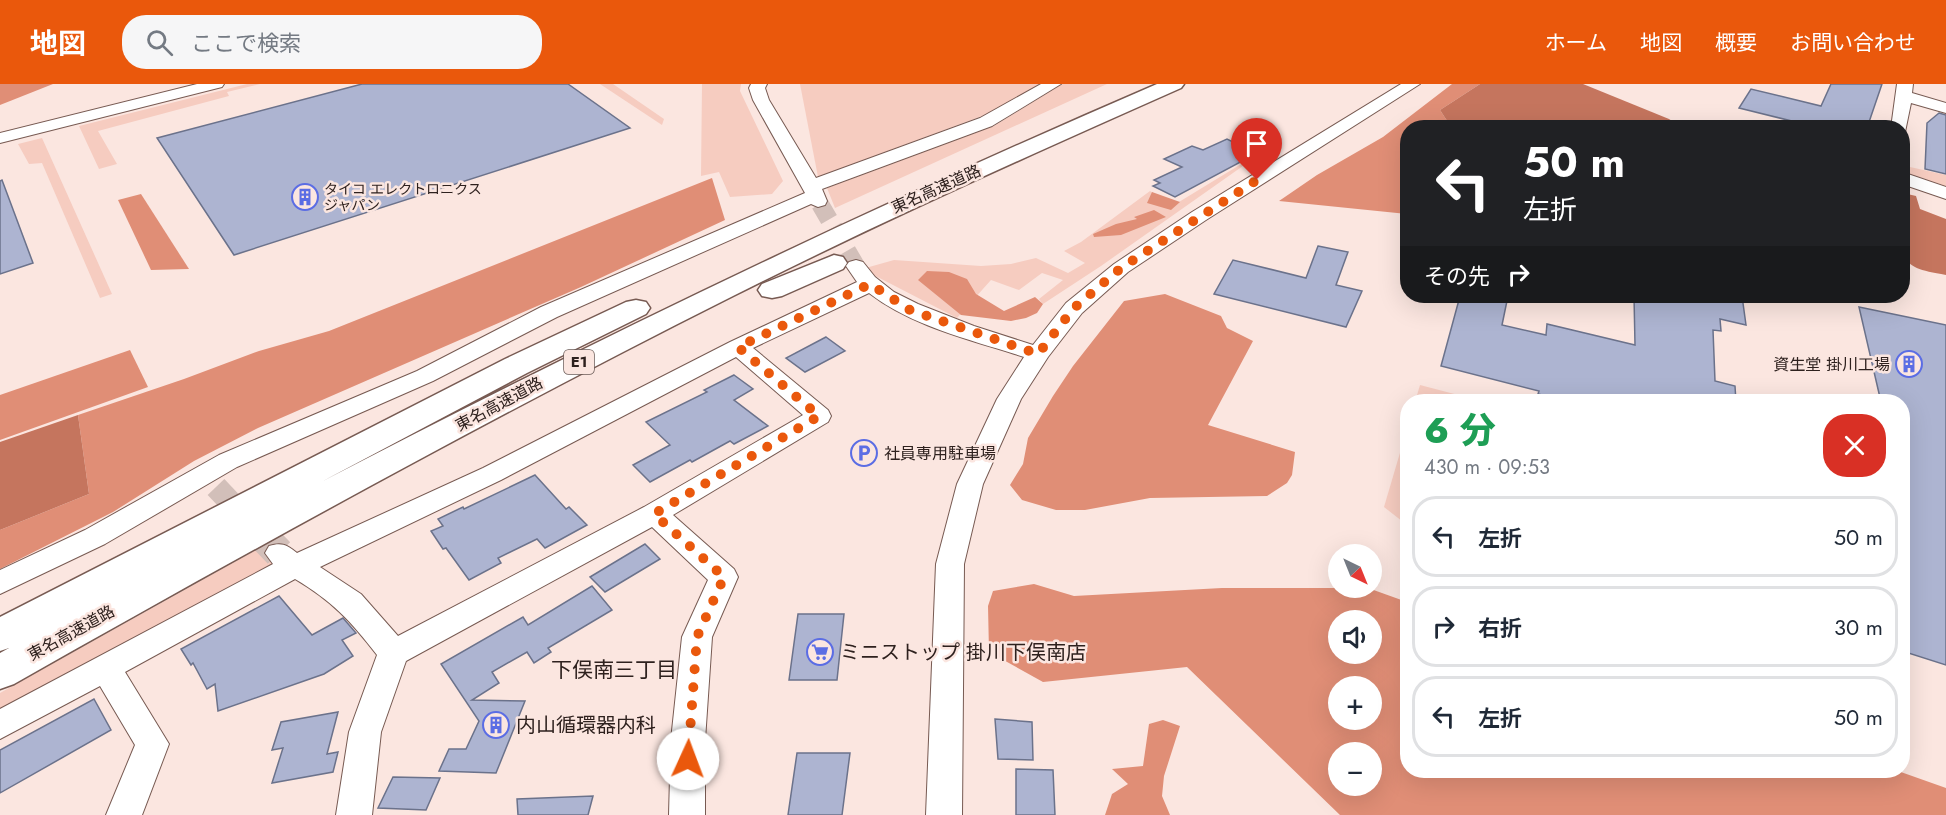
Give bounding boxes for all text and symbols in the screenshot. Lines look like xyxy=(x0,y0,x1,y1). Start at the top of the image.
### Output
search box xyxy=(122,15,542,69)
text: 地図 xyxy=(30,23,86,64)
icon: search xyxy=(143,26,176,59)
text: ここで検索 xyxy=(191,27,301,59)
text: ホーム xyxy=(1545,28,1607,58)
text: 地図 xyxy=(1640,28,1682,58)
text: 概要 xyxy=(1715,28,1757,58)
text: お問い合わせ xyxy=(1790,28,1916,58)
pin xyxy=(1231,118,1282,180)
icon: arrive xyxy=(1240,127,1273,160)
text: 50 m xyxy=(1523,132,1625,193)
icon: left xyxy=(1424,144,1502,222)
street label: 東名高速道路 xyxy=(887,159,985,219)
place label: タイコ エレクトロニクス ジャパン xyxy=(324,179,482,215)
building icon: タイコ エレクトロニクス ジャパン xyxy=(290,182,320,212)
text: 左折 xyxy=(1523,190,1577,229)
icon: right xyxy=(1502,258,1535,291)
text: その先 xyxy=(1424,260,1490,292)
building icon: 資生堂 掛川工場 xyxy=(1894,349,1924,379)
road number: E1 xyxy=(564,350,594,374)
place label: 資生堂 掛川工場 xyxy=(1773,353,1890,376)
street label: 東名高速道路 xyxy=(451,371,547,437)
text: 6 分 xyxy=(1424,404,1496,456)
button: close xyxy=(1823,414,1886,477)
parking icon: 社員専用駐車場 xyxy=(849,438,879,468)
place label: 社員専用駐車場 xyxy=(884,442,996,465)
text: 430 m · 09:53 xyxy=(1424,453,1550,482)
icon: left xyxy=(1427,520,1460,553)
text: 50 m xyxy=(1834,521,1883,553)
text: 左折 xyxy=(1478,522,1522,554)
north arrow xyxy=(1328,544,1382,598)
map controls xyxy=(1328,544,1382,796)
street label: 東名高速道路 xyxy=(23,600,119,666)
button: sound xyxy=(1328,610,1382,664)
icon: right xyxy=(1427,610,1460,643)
text: 30 m xyxy=(1834,611,1883,643)
text: 右折 xyxy=(1478,612,1522,644)
supermarket icon: ミニストップ 掛川下俣南店 xyxy=(805,637,835,667)
place label: ミニストップ 掛川下俣南店 xyxy=(840,638,1086,667)
district label: 下俣南三丁目 xyxy=(551,655,677,685)
button: + xyxy=(1328,676,1382,730)
icon: left xyxy=(1427,700,1460,733)
text: 50 m xyxy=(1834,701,1883,733)
text: 左折 xyxy=(1478,702,1522,734)
building icon: 内山循環器内科 xyxy=(481,710,511,740)
place label: 内山循環器内科 xyxy=(516,711,656,740)
position arrow xyxy=(656,727,720,791)
button: − xyxy=(1328,742,1382,796)

